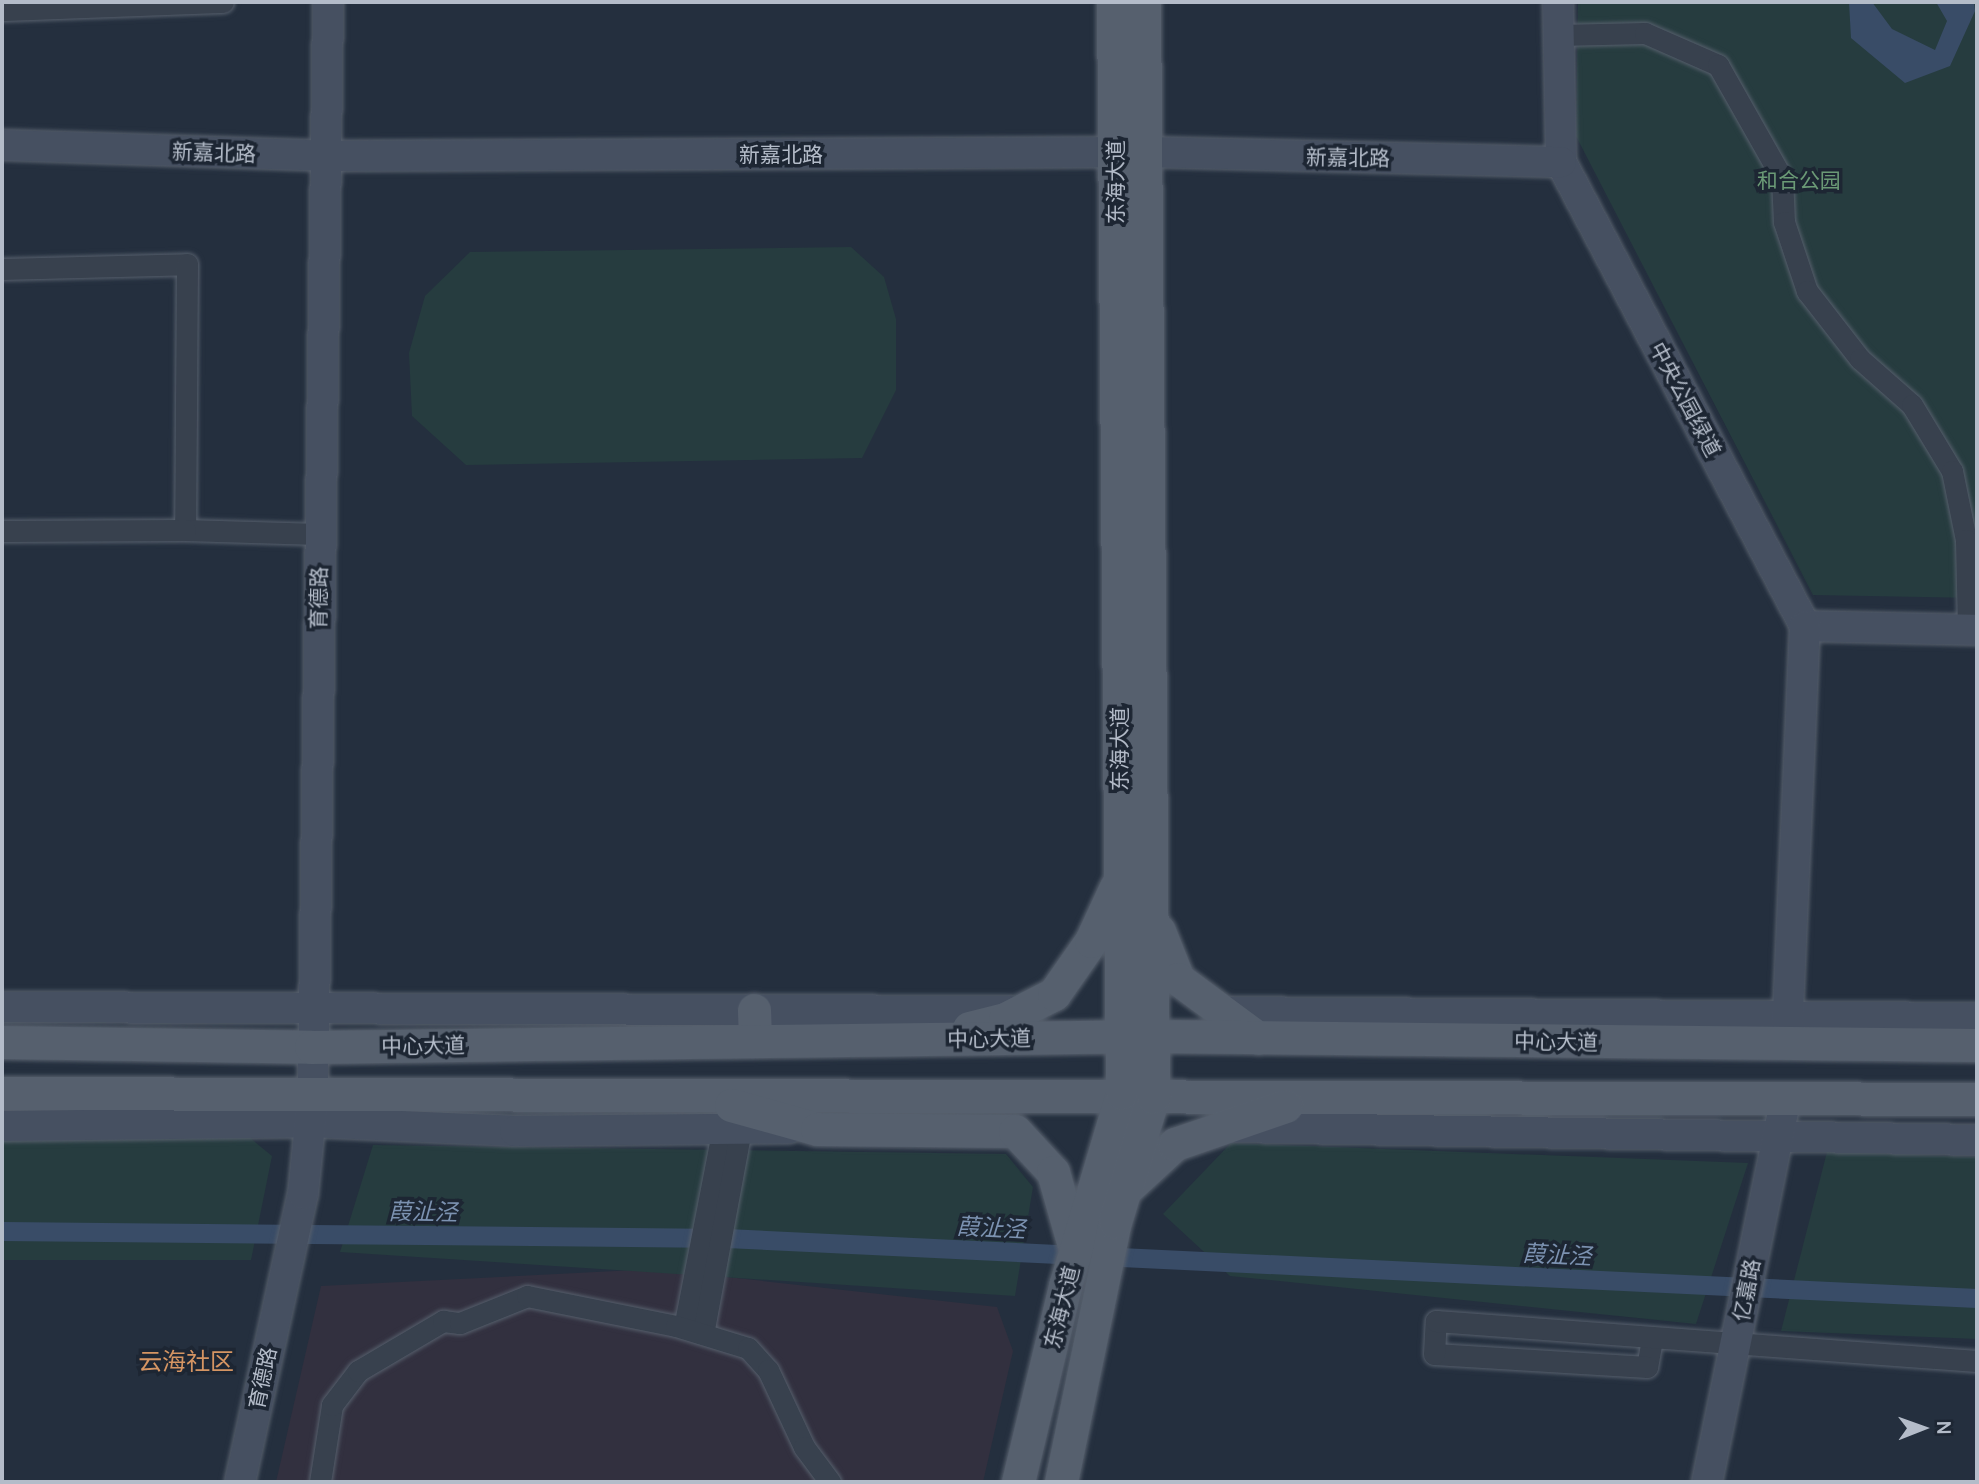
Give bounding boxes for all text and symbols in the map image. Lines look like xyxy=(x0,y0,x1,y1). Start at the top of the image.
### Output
street label: 新嘉北路 xyxy=(172,138,256,166)
street label: 东海大道 xyxy=(1102,140,1128,224)
street label: 新嘉北路 xyxy=(739,141,823,167)
street label: 新嘉北路 xyxy=(1306,144,1390,170)
park label: 和合公园 xyxy=(1757,167,1841,193)
street label: 中央公园绿道 xyxy=(1645,337,1727,461)
street label: 育德路 xyxy=(305,566,331,630)
street label: 东海大道 xyxy=(1106,707,1132,791)
street label: 中心大道 xyxy=(947,1025,1031,1051)
street label: 中心大道 xyxy=(1514,1028,1598,1054)
street label: 中心大道 xyxy=(381,1032,465,1058)
water label: 葭沚泾 xyxy=(388,1197,458,1225)
water label: 葭沚泾 xyxy=(956,1211,1026,1243)
water label: 葭沚泾 xyxy=(1522,1238,1592,1270)
street label: 亿嘉路 xyxy=(1728,1257,1764,1323)
street label: 东海大道 xyxy=(1039,1263,1083,1351)
street label: 育德路 xyxy=(243,1345,281,1411)
district label: 云海社区 xyxy=(138,1347,234,1375)
north arrow xyxy=(1888,1393,1958,1463)
text: N xyxy=(1931,1421,1957,1435)

